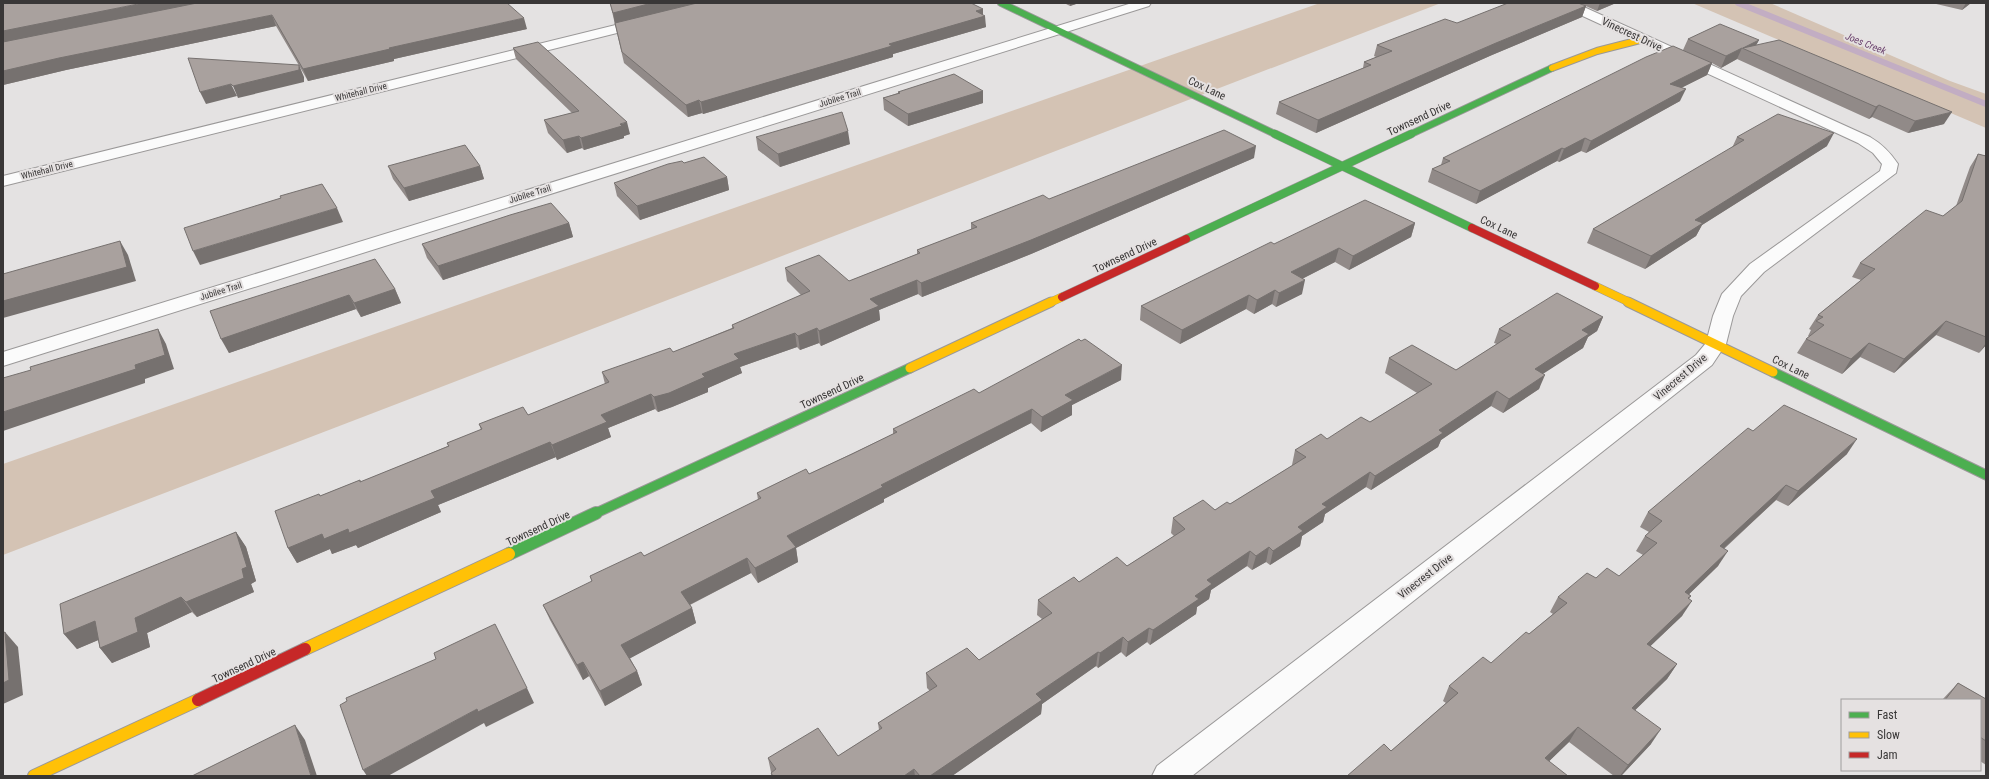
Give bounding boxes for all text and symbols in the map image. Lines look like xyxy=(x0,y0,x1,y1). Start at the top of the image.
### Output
street label: Vinecrest Drive xyxy=(1599,15,1664,54)
water label: Joes Creek xyxy=(1844,30,1888,57)
street label: Cox Lane xyxy=(1186,74,1228,103)
street label: Whitehall Drive xyxy=(334,81,388,103)
street label: Jubilee Trail xyxy=(818,87,862,109)
street label: Townsend Drive xyxy=(1385,98,1453,139)
street label: Whitehall Drive xyxy=(20,159,74,181)
street label: Jubilee Trail xyxy=(508,183,552,205)
street label: Cox Lane xyxy=(1478,213,1520,242)
street label: Townsend Drive xyxy=(1091,235,1159,276)
street label: Jubilee Trail xyxy=(199,280,243,302)
street label: Vinecrest Drive xyxy=(1651,351,1710,403)
street label: Cox Lane xyxy=(1770,353,1812,382)
street label: Townsend Drive xyxy=(798,371,866,412)
street label: Townsend Drive xyxy=(504,508,572,549)
street label: Vinecrest Drive xyxy=(1396,551,1455,602)
street label: Townsend Drive xyxy=(210,645,278,686)
legend xyxy=(1841,699,1981,771)
text: Fast xyxy=(1877,708,1898,722)
text: Slow xyxy=(1877,728,1900,742)
text: Jam xyxy=(1877,748,1898,762)

